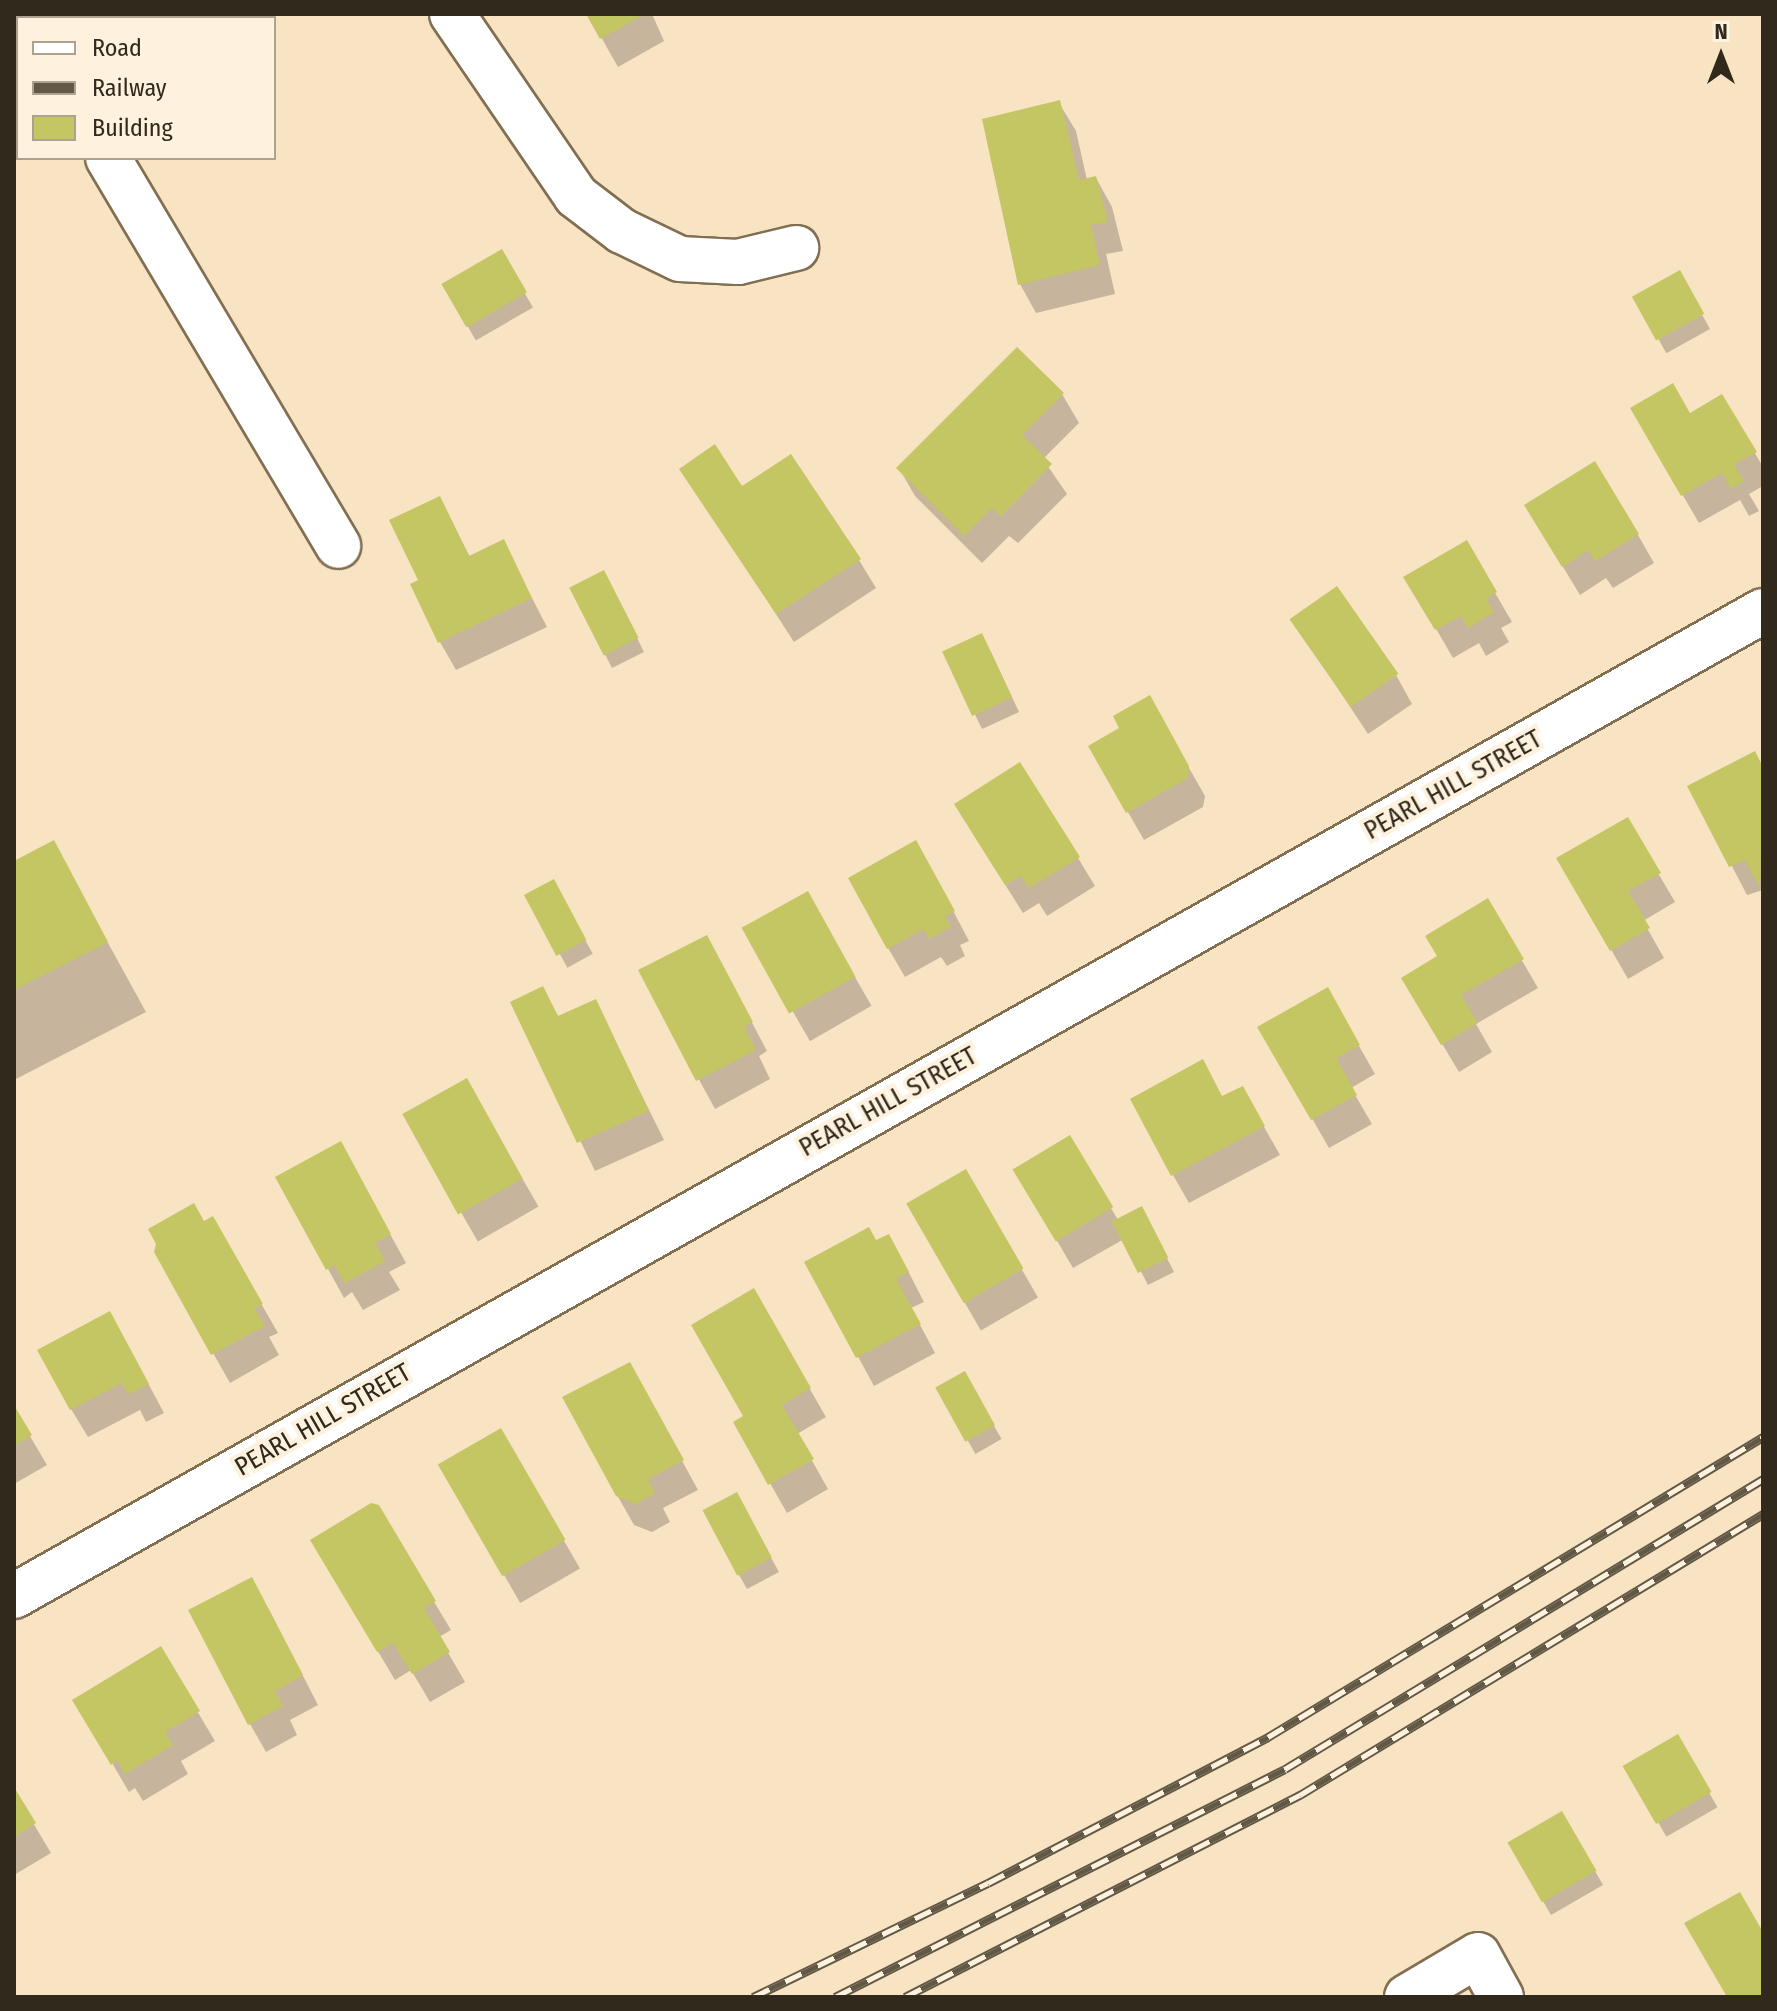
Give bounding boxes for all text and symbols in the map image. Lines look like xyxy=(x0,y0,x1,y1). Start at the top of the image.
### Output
legend xyxy=(16,16,276,160)
north arrow xyxy=(1681,16,1761,96)
text: N xyxy=(1714,18,1728,45)
text: Road xyxy=(92,34,142,62)
text: Railway xyxy=(92,74,167,102)
text: Building xyxy=(92,114,173,142)
street label: PEARL HILL STREET xyxy=(1359,723,1547,847)
street label: PEARL HILL STREET xyxy=(794,1040,982,1164)
street label: PEARL HILL STREET xyxy=(229,1357,417,1483)

